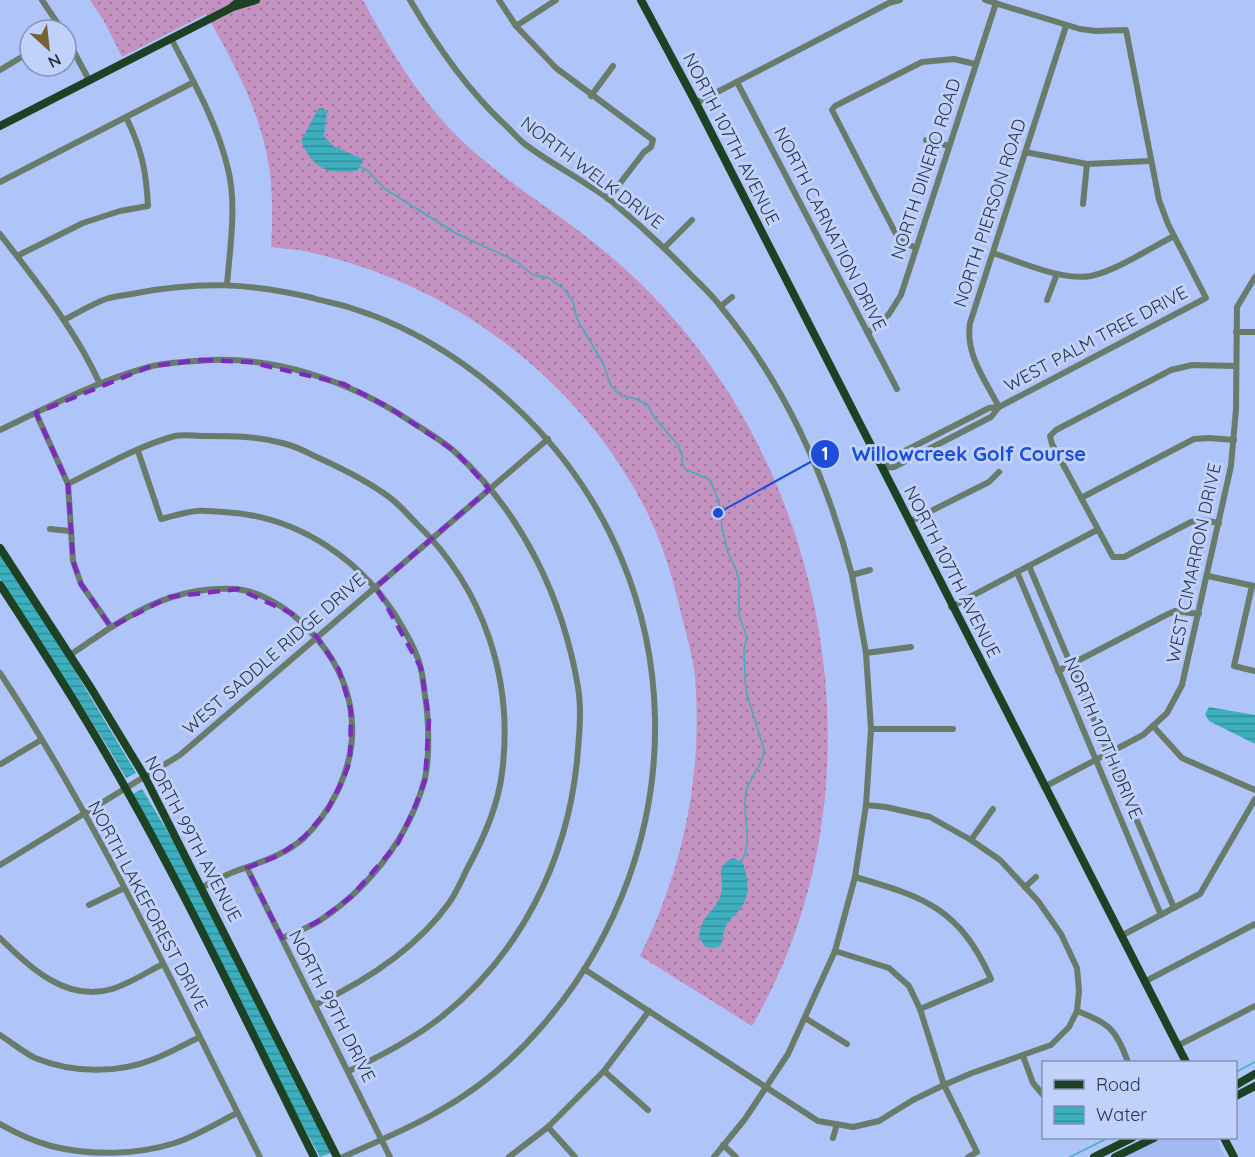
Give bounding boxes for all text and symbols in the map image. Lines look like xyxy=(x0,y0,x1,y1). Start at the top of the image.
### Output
north arrow xyxy=(18,18,78,78)
street label: NORTH 107TH AVENUE xyxy=(678,49,785,229)
text: N xyxy=(45,50,65,73)
street label: NORTH DINERO ROAD xyxy=(885,75,966,262)
street label: NORTH WELK DRIVE xyxy=(516,111,668,234)
street label: NORTH PIERSON ROAD xyxy=(948,116,1031,310)
street label: NORTH CARNATION DRIVE xyxy=(769,123,892,335)
street label: WEST PALM TREE DRIVE xyxy=(1000,280,1191,397)
callout: Willowcreek Golf Course xyxy=(810,435,1098,473)
text: Willowcreek Golf Course xyxy=(852,441,1086,466)
text: 1 xyxy=(821,442,829,465)
street label: WEST CIMARRON DRIVE xyxy=(1161,461,1226,665)
street label: NORTH 107TH AVENUE xyxy=(899,482,1006,662)
street label: WEST SADDLE RIDGE DRIVE xyxy=(178,568,370,739)
street label: NORTH 107TH DRIVE xyxy=(1059,653,1148,822)
street label: NORTH 99TH AVENUE xyxy=(140,752,247,926)
street label: NORTH LAKEFOREST DRIVE xyxy=(83,797,214,1015)
street label: NORTH 99TH DRIVE xyxy=(284,926,381,1086)
legend xyxy=(1042,1061,1237,1139)
text: Road xyxy=(1096,1073,1141,1096)
text: Water xyxy=(1096,1103,1147,1126)

